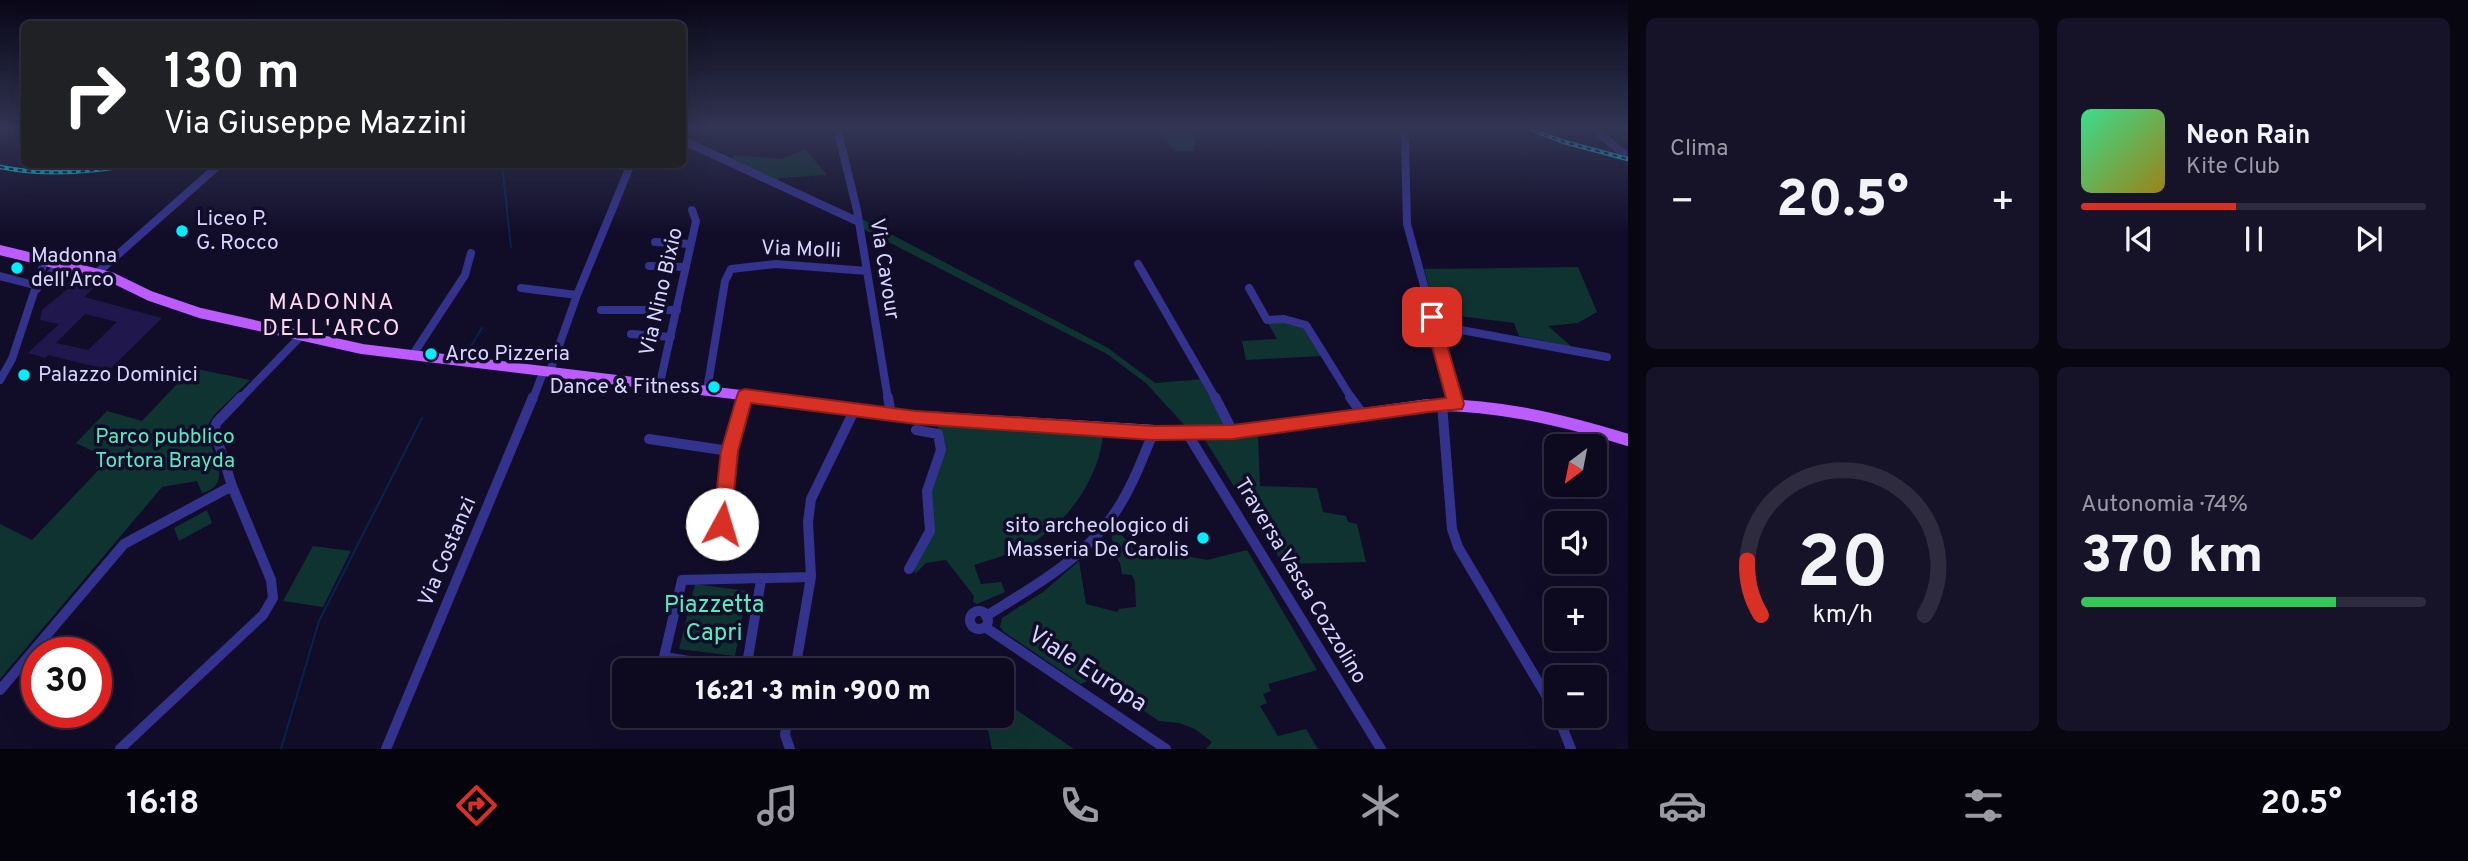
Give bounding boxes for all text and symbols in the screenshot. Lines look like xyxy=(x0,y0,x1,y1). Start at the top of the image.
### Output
text: 130 m xyxy=(164,44,300,106)
icon: right xyxy=(49,49,140,140)
text: Via Giuseppe Mazzini xyxy=(164,105,467,145)
text: Neon Rain xyxy=(2186,120,2311,153)
text: Clima xyxy=(1670,135,1728,164)
text: Kite Club xyxy=(2186,153,2280,182)
text: 20.5° xyxy=(1776,169,1909,235)
text: − xyxy=(1670,179,1695,228)
text: + xyxy=(1990,179,2015,228)
place label: Liceo P. G. Rocco xyxy=(196,206,279,257)
street label: Via Cavour xyxy=(863,216,905,322)
icon: previous xyxy=(2120,220,2158,258)
icon: pause xyxy=(2235,220,2273,258)
icon: next xyxy=(2350,220,2388,258)
marker: Liceo P. G. Rocco xyxy=(174,223,190,239)
street label: Via Nino Bixio xyxy=(634,225,690,359)
street label: Via Molli xyxy=(761,235,841,265)
place label: Madonna dell'Arco xyxy=(31,243,117,294)
marker: Madonna dell'Arco xyxy=(9,260,25,276)
pin xyxy=(1402,287,1462,347)
district label: MADONNA DELL'ARCO xyxy=(262,289,402,344)
icon: arrive xyxy=(1413,298,1451,336)
place label: Arco Pizzeria xyxy=(445,341,570,368)
marker: Arco Pizzeria xyxy=(423,346,439,362)
place label: Palazzo Dominici xyxy=(38,362,198,389)
marker: Palazzo Dominici xyxy=(16,367,32,383)
place label: Dance & Fitness xyxy=(549,374,700,401)
marker: Dance & Fitness xyxy=(706,379,722,395)
park label: Parco pubblico Tortora Brayda xyxy=(95,424,235,475)
north arrow xyxy=(1544,434,1606,497)
map controls xyxy=(1544,434,1607,728)
street label: Traversa Vasca Cozzolino xyxy=(1228,473,1372,689)
position arrow xyxy=(685,487,759,561)
text: Autonomia · 74% xyxy=(2081,491,2248,520)
street label: Via Costanzi xyxy=(413,493,483,611)
button: sound xyxy=(1544,511,1607,574)
place label: sito archeologico di Masseria De Carolis xyxy=(1005,513,1189,564)
text: 20 xyxy=(1796,521,1889,613)
text: 370 km xyxy=(2081,525,2263,591)
marker: sito archeologico di Masseria De Carolis xyxy=(1195,530,1211,546)
button: + xyxy=(1544,588,1607,651)
park label: Piazzetta Capri xyxy=(664,591,764,649)
text: km/h xyxy=(1812,600,1873,632)
street label: Viale Europa xyxy=(1022,620,1152,720)
speed limit sign: 30 xyxy=(21,637,112,728)
button: − xyxy=(1544,665,1607,728)
text: 16:21 · 3 min · 900 m xyxy=(695,676,931,709)
icon: directions xyxy=(452,781,501,830)
icon: music xyxy=(753,781,802,830)
icon: phone xyxy=(1055,781,1104,830)
icon: climate xyxy=(1356,781,1405,830)
icon: car xyxy=(1658,781,1707,830)
icon: filters xyxy=(1959,781,2008,830)
text: 16:18 xyxy=(126,785,199,825)
text: 20.5° xyxy=(2260,785,2342,825)

